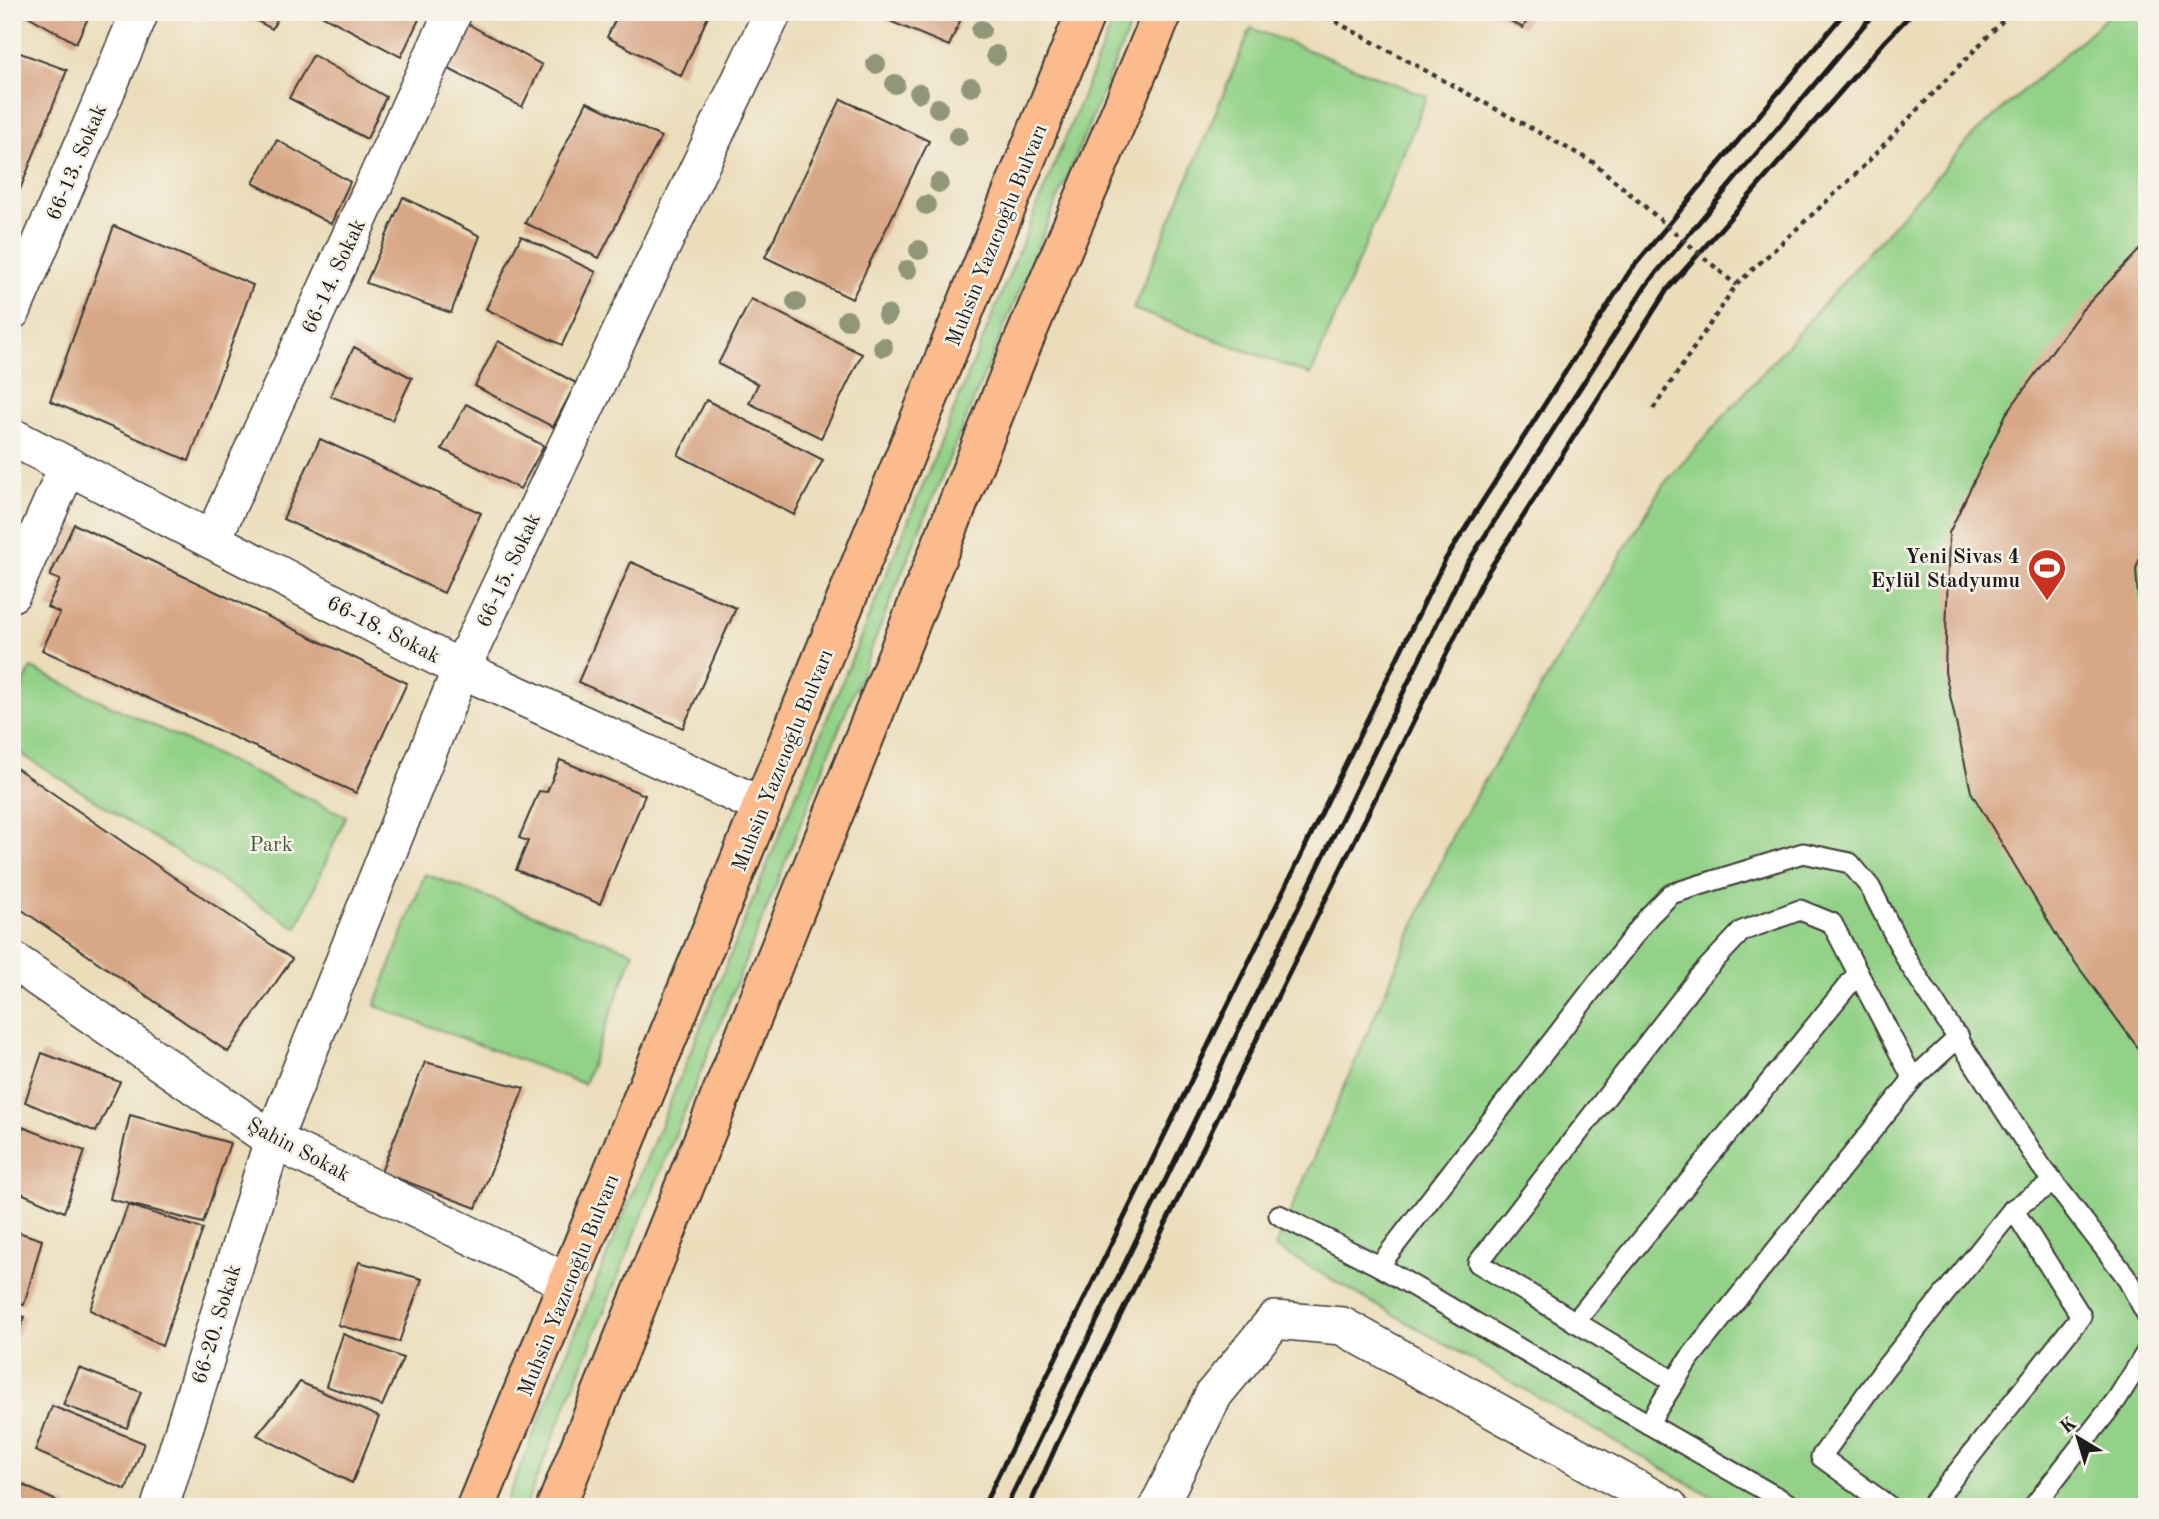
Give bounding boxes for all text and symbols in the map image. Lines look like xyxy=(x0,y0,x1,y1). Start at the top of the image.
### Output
street label: 66-13. Sokak xyxy=(44,101,111,224)
street label: Muhsin Yazıcıoğlu Bulvarı xyxy=(943,122,1052,350)
street label: 66-14. Sokak xyxy=(299,216,370,337)
street label: 66-15. Sokak xyxy=(474,510,545,631)
place label: Yeni Sivas 4 Eylül Stadyumu xyxy=(1871,547,2020,592)
sports icon: Yeni Sivas 4 Eylül Stadyumu xyxy=(2026,547,2068,602)
street label: 66-18. Sokak xyxy=(323,593,443,668)
street label: Muhsin Yazıcıoğlu Bulvarı xyxy=(729,647,838,875)
park label: Park xyxy=(249,835,293,856)
street label: Şahin Sokak xyxy=(243,1114,353,1186)
street label: Muhsin Yazıcıoğlu Bulvarı xyxy=(515,1172,624,1400)
street label: 66-20. Sokak xyxy=(189,1262,246,1387)
north arrow xyxy=(2044,1404,2114,1474)
text: K xyxy=(2057,1414,2081,1439)

